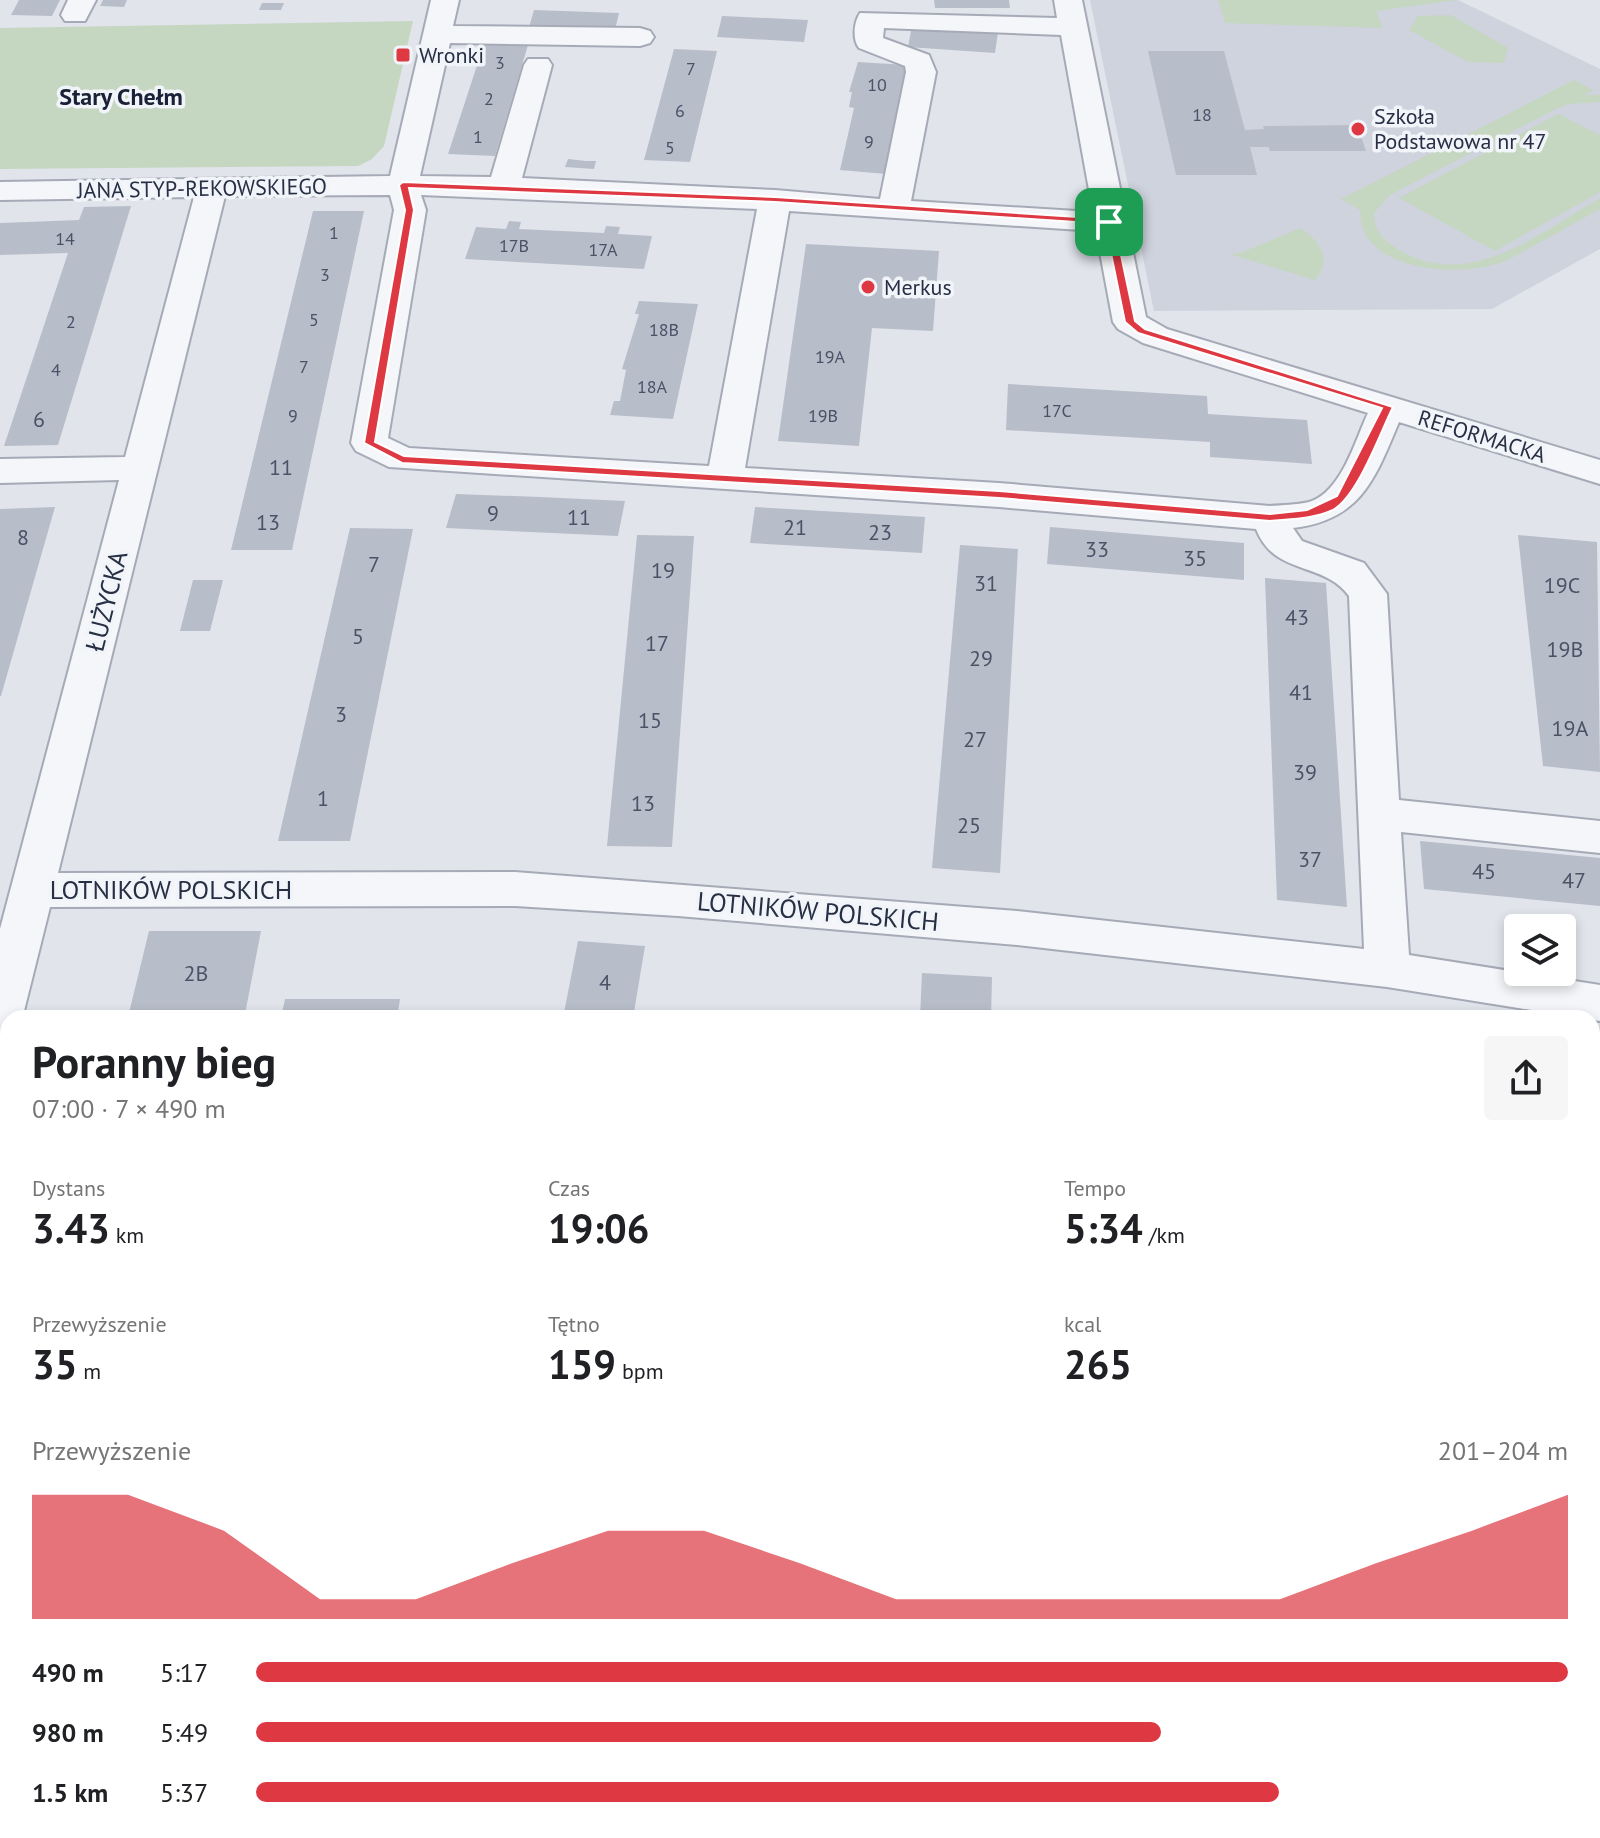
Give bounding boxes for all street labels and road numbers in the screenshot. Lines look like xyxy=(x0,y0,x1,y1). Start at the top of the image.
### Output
street label: JANA STYP-REKOWSKIEGO xyxy=(76,172,327,204)
street label: REFORMACKA xyxy=(1415,403,1549,469)
street label: ŁUŻYCKA xyxy=(78,547,134,655)
street label: LOTNIKÓW POLSKICH xyxy=(50,873,292,906)
street label: LOTNIKÓW POLSKICH xyxy=(696,884,940,938)

